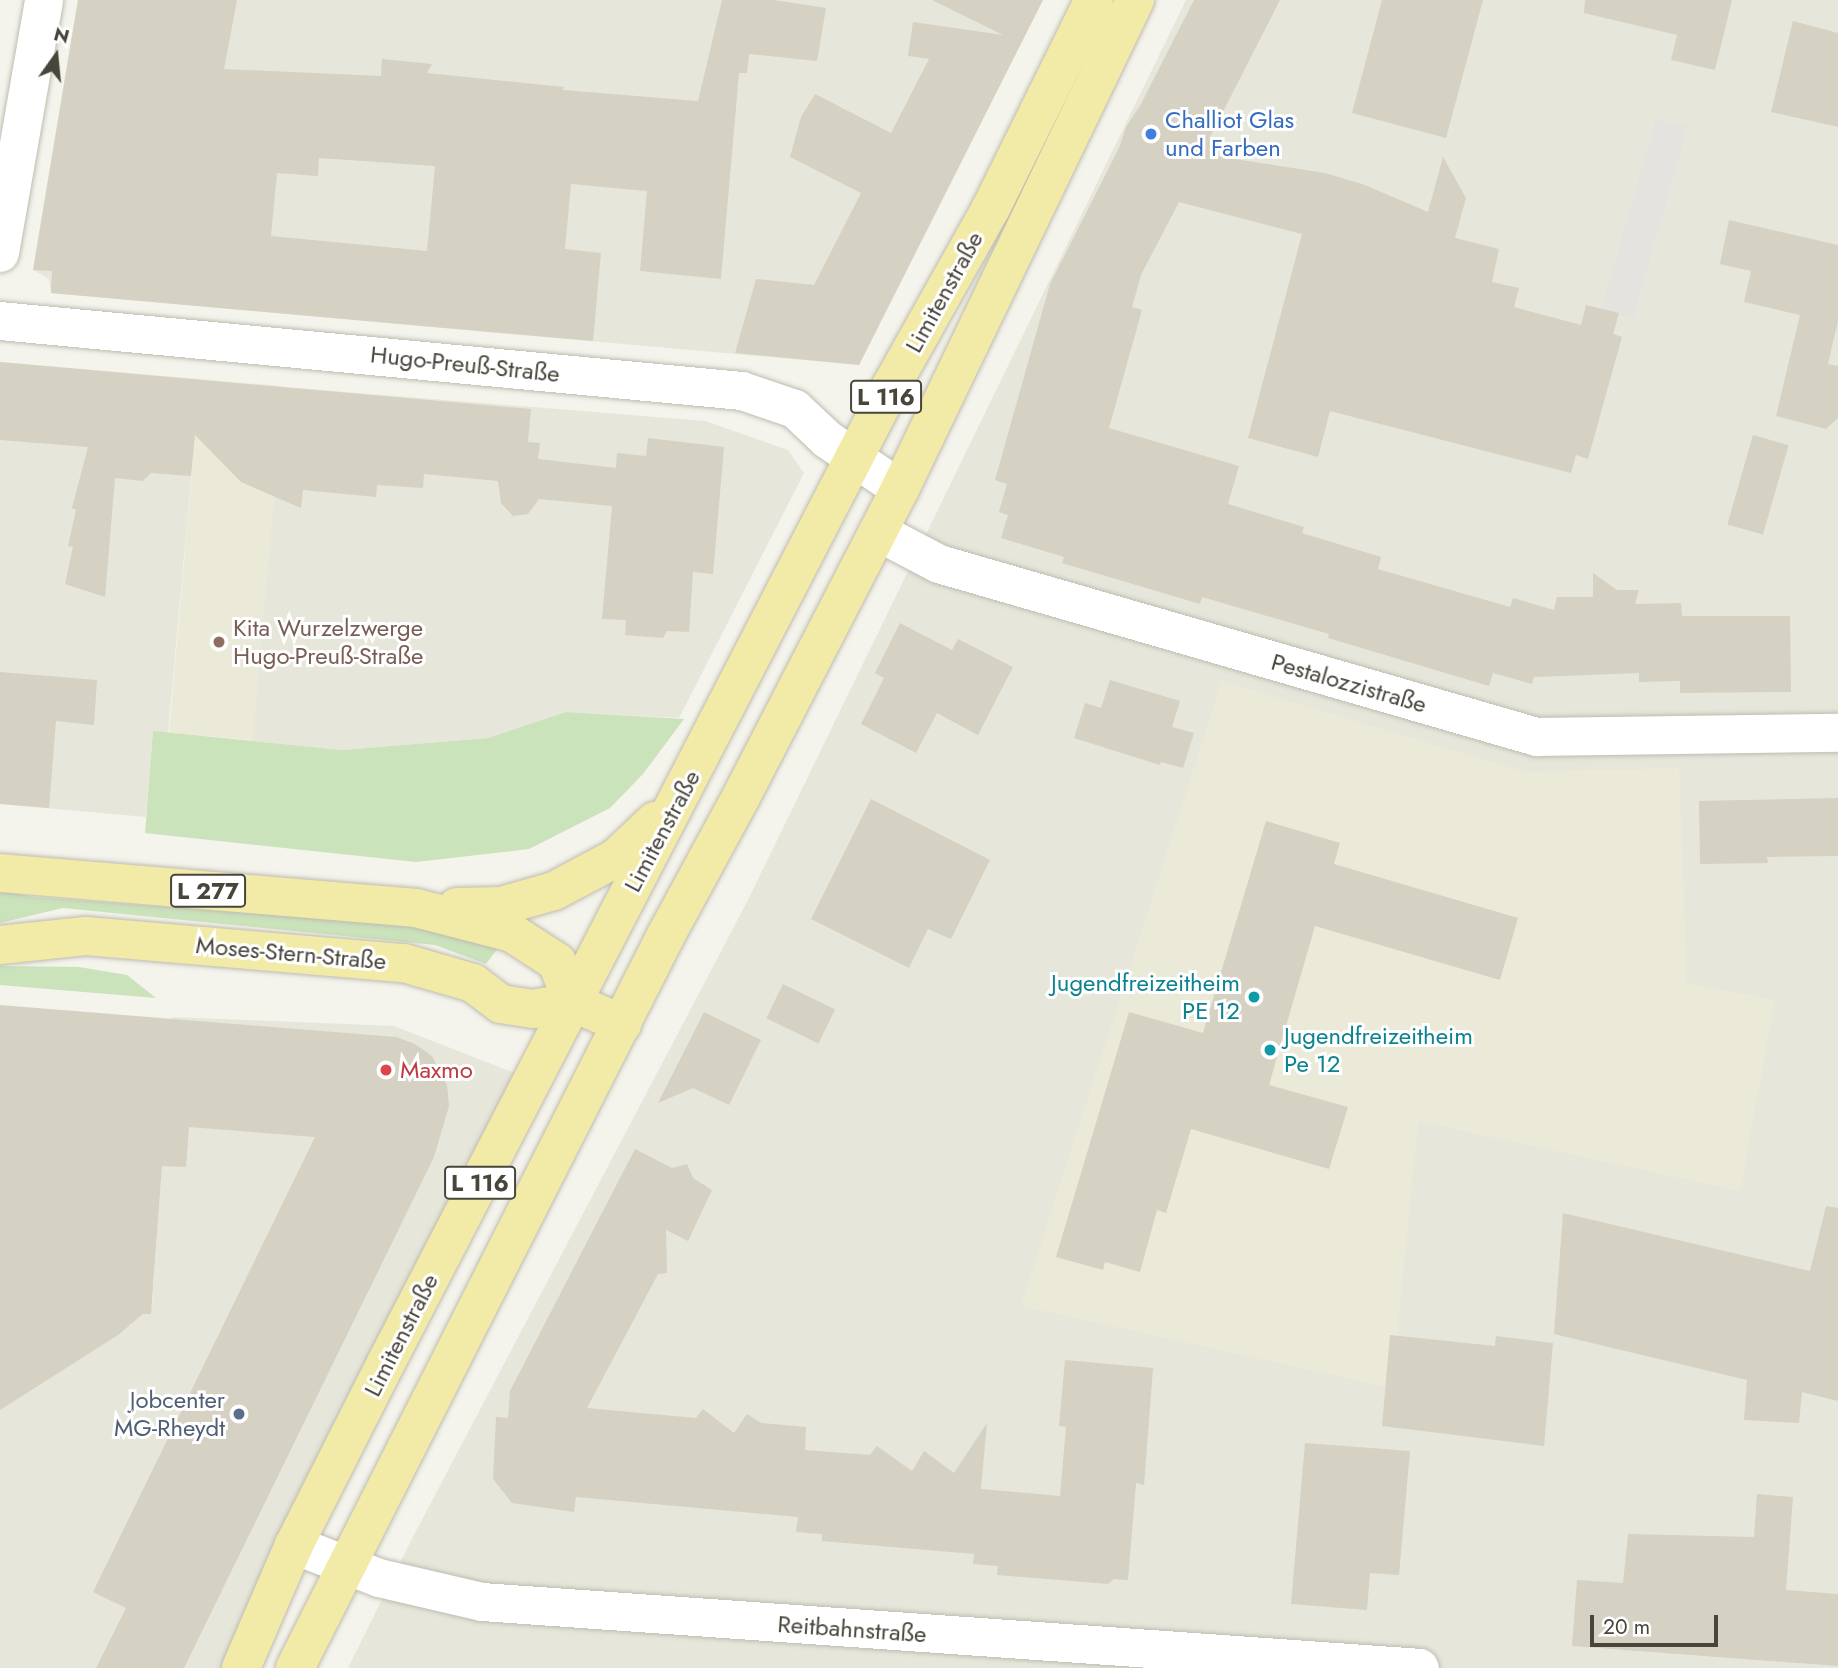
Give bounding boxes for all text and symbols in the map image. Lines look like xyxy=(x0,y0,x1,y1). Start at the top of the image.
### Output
text: N xyxy=(51,20,72,50)
north arrow xyxy=(21,21,91,91)
place label: Challiot Glas und Farben xyxy=(1165,106,1294,162)
marker: Challiot Glas und Farben xyxy=(1143,126,1159,142)
street label: Limitenstraße xyxy=(899,226,989,358)
street label: Hugo-Preuß-Straße xyxy=(369,340,561,388)
road number: L 116 xyxy=(849,378,923,416)
place label: Kita Wurzelzwerge Hugo-Preuß-Straße xyxy=(233,614,423,670)
marker: Kita Wurzelzwerge Hugo-Preuß-Straße xyxy=(211,634,227,650)
street label: Pestalozzistraße xyxy=(1268,647,1430,719)
street label: Limitenstraße xyxy=(618,765,706,897)
road number: L 277 xyxy=(170,872,246,911)
street label: Moses-Stern-Straße xyxy=(195,930,387,976)
place label: Jugendfreizeitheim PE 12 xyxy=(1051,969,1240,1025)
marker: Jugendfreizeitheim PE 12 xyxy=(1246,989,1262,1005)
place label: Jugendfreizeitheim Pe 12 xyxy=(1284,1022,1473,1078)
marker: Jugendfreizeitheim Pe 12 xyxy=(1262,1042,1278,1058)
place label: Maxmo xyxy=(400,1056,473,1084)
marker: Maxmo xyxy=(378,1062,394,1078)
road number: L 116 xyxy=(443,1164,517,1202)
street label: Limitenstraße xyxy=(358,1269,444,1401)
place label: Jobcenter MG-Rheydt xyxy=(114,1386,225,1442)
marker: Jobcenter MG-Rheydt xyxy=(231,1406,247,1422)
scale bar xyxy=(1593,1602,1721,1646)
street label: Reitbahnstraße xyxy=(777,1609,927,1649)
text: 20 m xyxy=(1603,1612,1650,1642)

